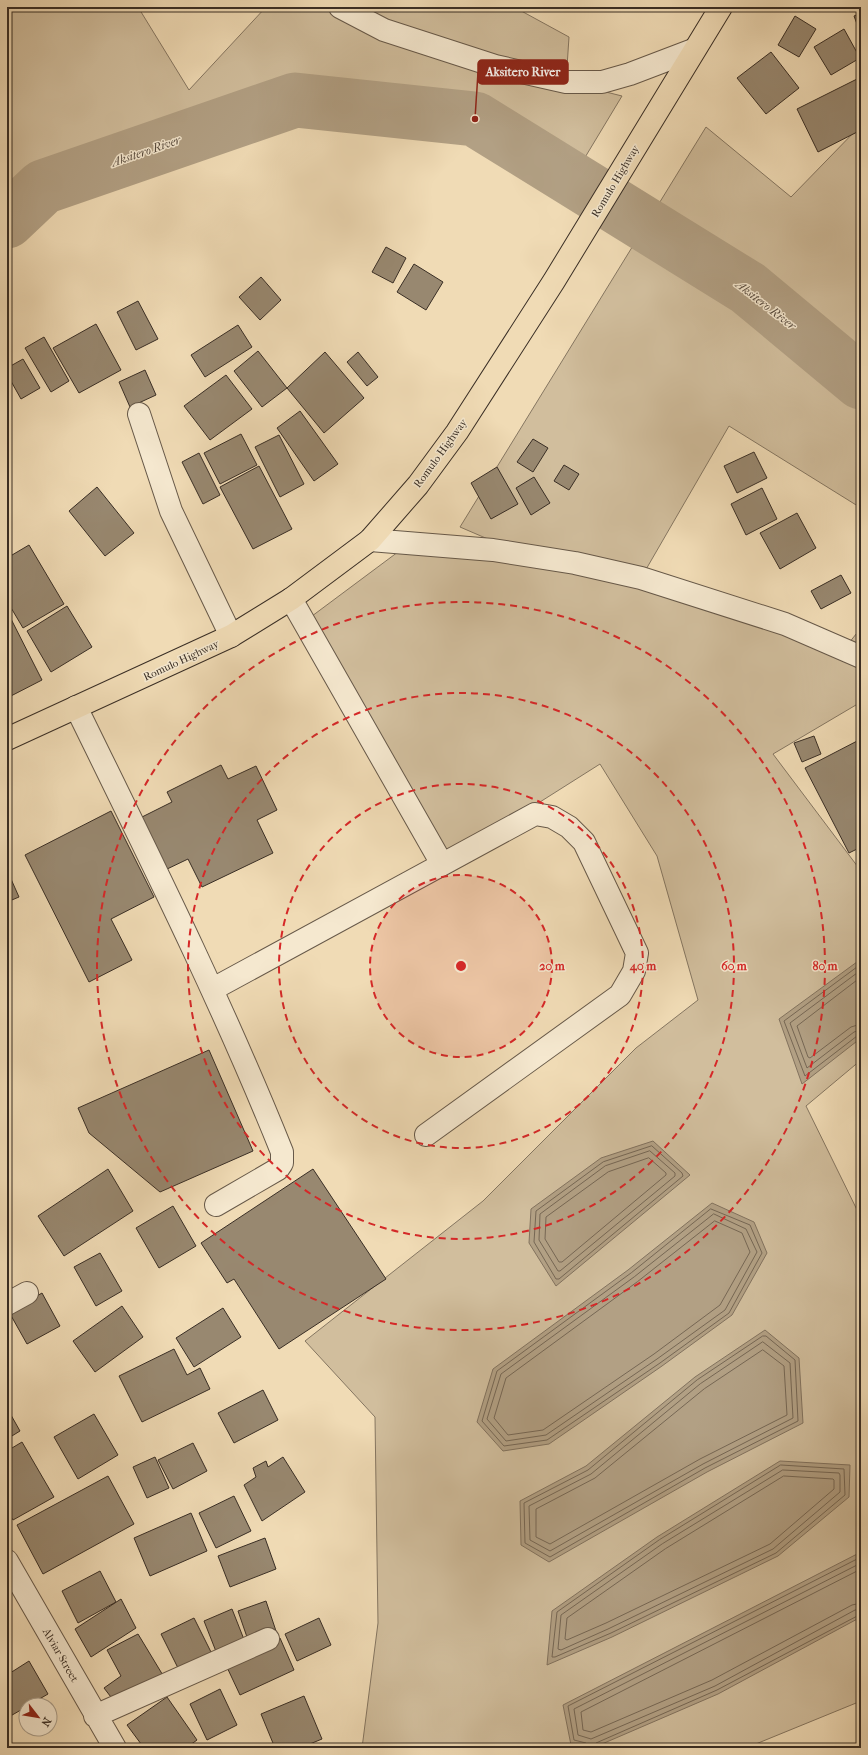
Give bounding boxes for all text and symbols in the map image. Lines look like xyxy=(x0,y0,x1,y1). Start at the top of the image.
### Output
callout: Aksitero River xyxy=(478,60,568,84)
text: Aksitero River xyxy=(485,65,561,79)
water label: Aksitero River xyxy=(108,132,184,170)
street label: Romulo Highway xyxy=(589,142,643,220)
water label: Aksitero River xyxy=(732,276,800,334)
street label: Romulo Highway xyxy=(411,415,470,490)
street label: Romulo Highway xyxy=(141,637,222,684)
centre of rings xyxy=(454,959,468,973)
text: 20 m xyxy=(539,959,566,973)
text: 40 m xyxy=(629,959,657,974)
text: 60 m xyxy=(721,959,748,973)
text: 80 m xyxy=(812,959,839,973)
street label: Alviar Street xyxy=(39,1625,81,1685)
north arrow xyxy=(18,1697,58,1737)
text: N xyxy=(38,1715,54,1729)

